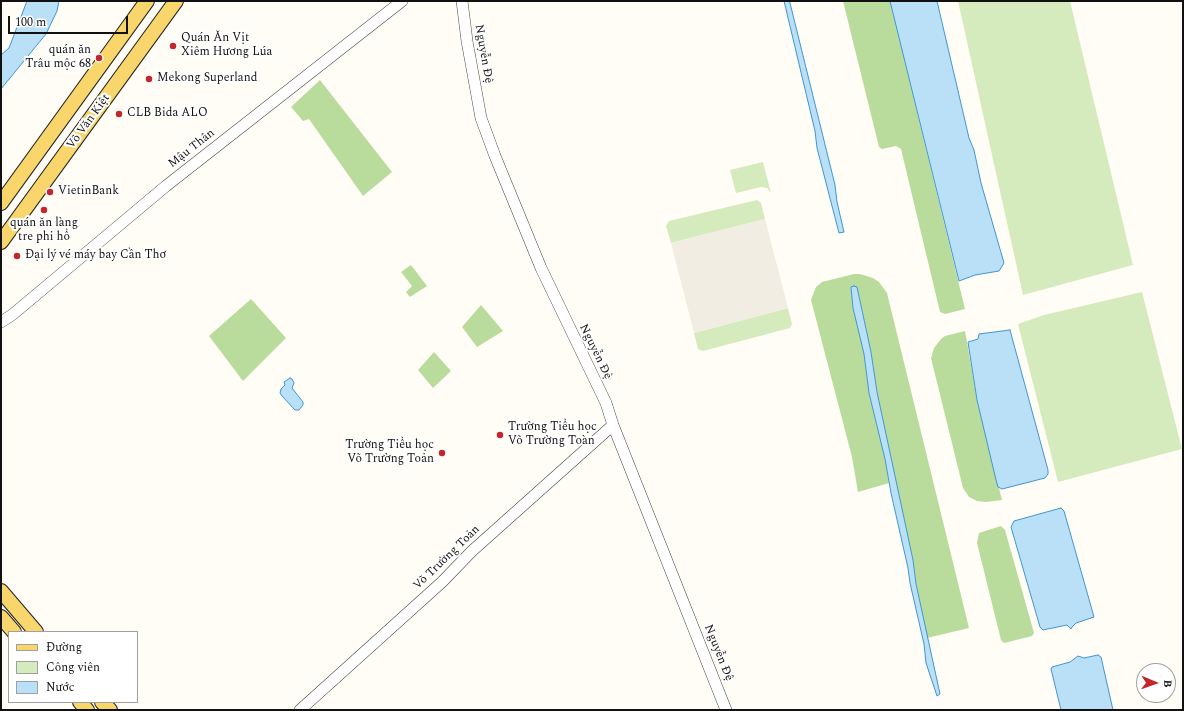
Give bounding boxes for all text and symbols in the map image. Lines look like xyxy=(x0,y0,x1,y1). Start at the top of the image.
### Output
scale bar xyxy=(10,8,130,34)
text: 100 m xyxy=(15,13,46,32)
street label: Nguyễn Đệ xyxy=(471,23,495,85)
place label: Quán Ăn Vịt Xiêm Hương Lúa xyxy=(181,32,272,60)
marker: Quán Ăn Vịt Xiêm Hương Lúa xyxy=(168,41,178,51)
place label: quán ăn Trâu mộc 68 xyxy=(25,44,91,72)
marker: quán ăn Trâu mộc 68 xyxy=(94,53,104,63)
place label: Mekong Superland xyxy=(157,72,257,86)
marker: Mekong Superland xyxy=(144,74,154,84)
street label: Võ Văn Kiệt xyxy=(64,92,114,152)
place label: CLB Bida ALO xyxy=(127,107,208,121)
marker: CLB Bida ALO xyxy=(114,109,124,119)
street label: Mậu Thân xyxy=(166,126,218,172)
place label: VietinBank xyxy=(58,185,119,199)
marker: VietinBank xyxy=(45,187,55,197)
marker: quán ăn làng tre phi hổ xyxy=(39,205,49,215)
place label: quán ăn làng tre phi hổ xyxy=(10,217,78,245)
place label: Đại lý vé máy bay Cần Thơ xyxy=(25,249,166,263)
marker: Đại lý vé máy bay Cần Thơ xyxy=(12,251,22,261)
street label: Nguyễn Đệ xyxy=(575,322,615,382)
place label: Trường Tiểu học Võ Trường Toàn xyxy=(508,421,597,449)
marker: Trường Tiểu học Võ Trường Toàn xyxy=(495,430,505,440)
place label: Trường Tiểu học Võ Trường Toản xyxy=(345,439,434,467)
marker: Trường Tiểu học Võ Trường Toản xyxy=(437,448,447,458)
street label: Võ Trường Toản xyxy=(411,523,483,593)
street label: Nguyễn Đệ xyxy=(700,623,736,683)
legend xyxy=(8,631,138,703)
text: Đường xyxy=(46,638,82,657)
text: Công viên xyxy=(46,658,100,677)
north arrow xyxy=(1136,663,1176,703)
text: Nước xyxy=(46,678,75,697)
text: B xyxy=(1159,679,1176,688)

